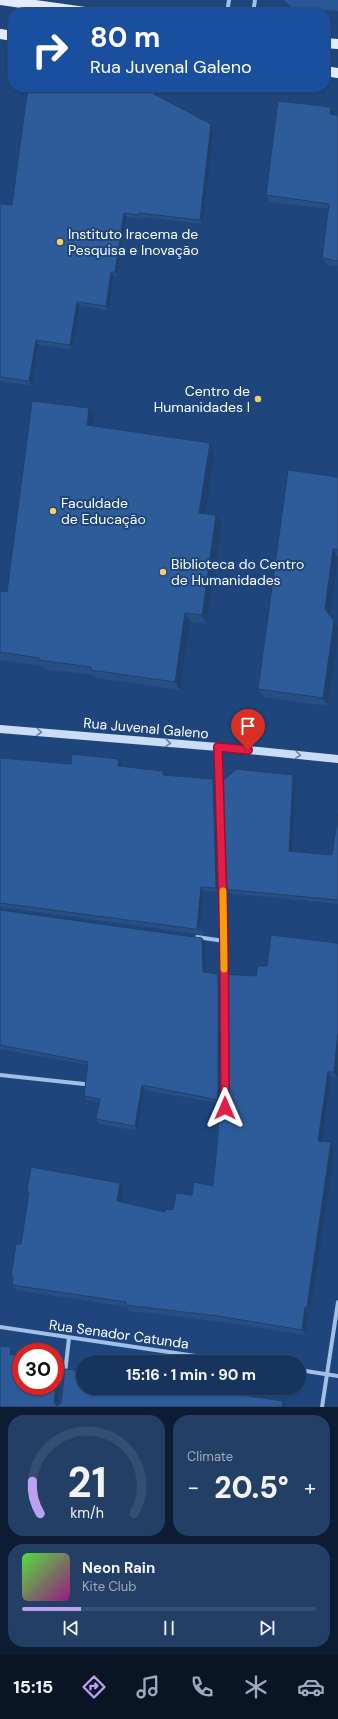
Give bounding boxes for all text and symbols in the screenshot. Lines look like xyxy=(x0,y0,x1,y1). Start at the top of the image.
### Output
text: 80 m xyxy=(90,19,160,56)
icon: right xyxy=(24,24,76,76)
text: Rua Juvenal Galeno xyxy=(90,55,252,79)
place label: Instituto Iracema de Pesquisa e Inovação xyxy=(68,225,199,259)
marker: Instituto Iracema de Pesquisa e Inovação xyxy=(55,237,65,247)
place label: Centro de Humanidades I xyxy=(154,382,250,416)
marker: Centro de Humanidades I xyxy=(253,394,263,404)
place label: Faculdade de Educação xyxy=(61,494,146,528)
marker: Faculdade de Educação xyxy=(48,506,58,516)
place label: Biblioteca do Centro de Humanidades xyxy=(171,555,304,589)
marker: Biblioteca do Centro de Humanidades xyxy=(158,567,168,577)
pin xyxy=(231,709,265,750)
street label: Rua Juvenal Galeno xyxy=(83,714,209,742)
icon: arrive xyxy=(237,715,259,737)
one-way arrow xyxy=(36,727,42,736)
one-way arrow xyxy=(165,738,171,747)
one-way arrow xyxy=(295,750,301,759)
position arrow xyxy=(204,1087,246,1129)
street label: Rua Senador Catunda xyxy=(48,1315,190,1353)
speed limit sign: 30 xyxy=(12,1343,64,1395)
text: 15:16 · 1 min · 90 m xyxy=(126,1365,256,1385)
text: Climate xyxy=(187,1448,233,1465)
text: 21 xyxy=(67,1455,106,1509)
text: 20.5° xyxy=(214,1468,289,1507)
text: − xyxy=(187,1473,199,1502)
text: + xyxy=(304,1473,316,1502)
text: km/h xyxy=(70,1503,103,1521)
text: Neon Rain xyxy=(82,1558,155,1578)
text: Kite Club xyxy=(82,1578,136,1595)
icon: previous xyxy=(60,1617,82,1639)
icon: pause xyxy=(158,1617,180,1639)
icon: next xyxy=(256,1617,278,1639)
icon: directions xyxy=(80,1673,108,1701)
icon: music xyxy=(134,1673,162,1701)
icon: phone xyxy=(188,1673,216,1701)
icon: climate xyxy=(242,1673,270,1701)
icon: car xyxy=(297,1673,325,1701)
text: 15:15 xyxy=(13,1675,53,1699)

